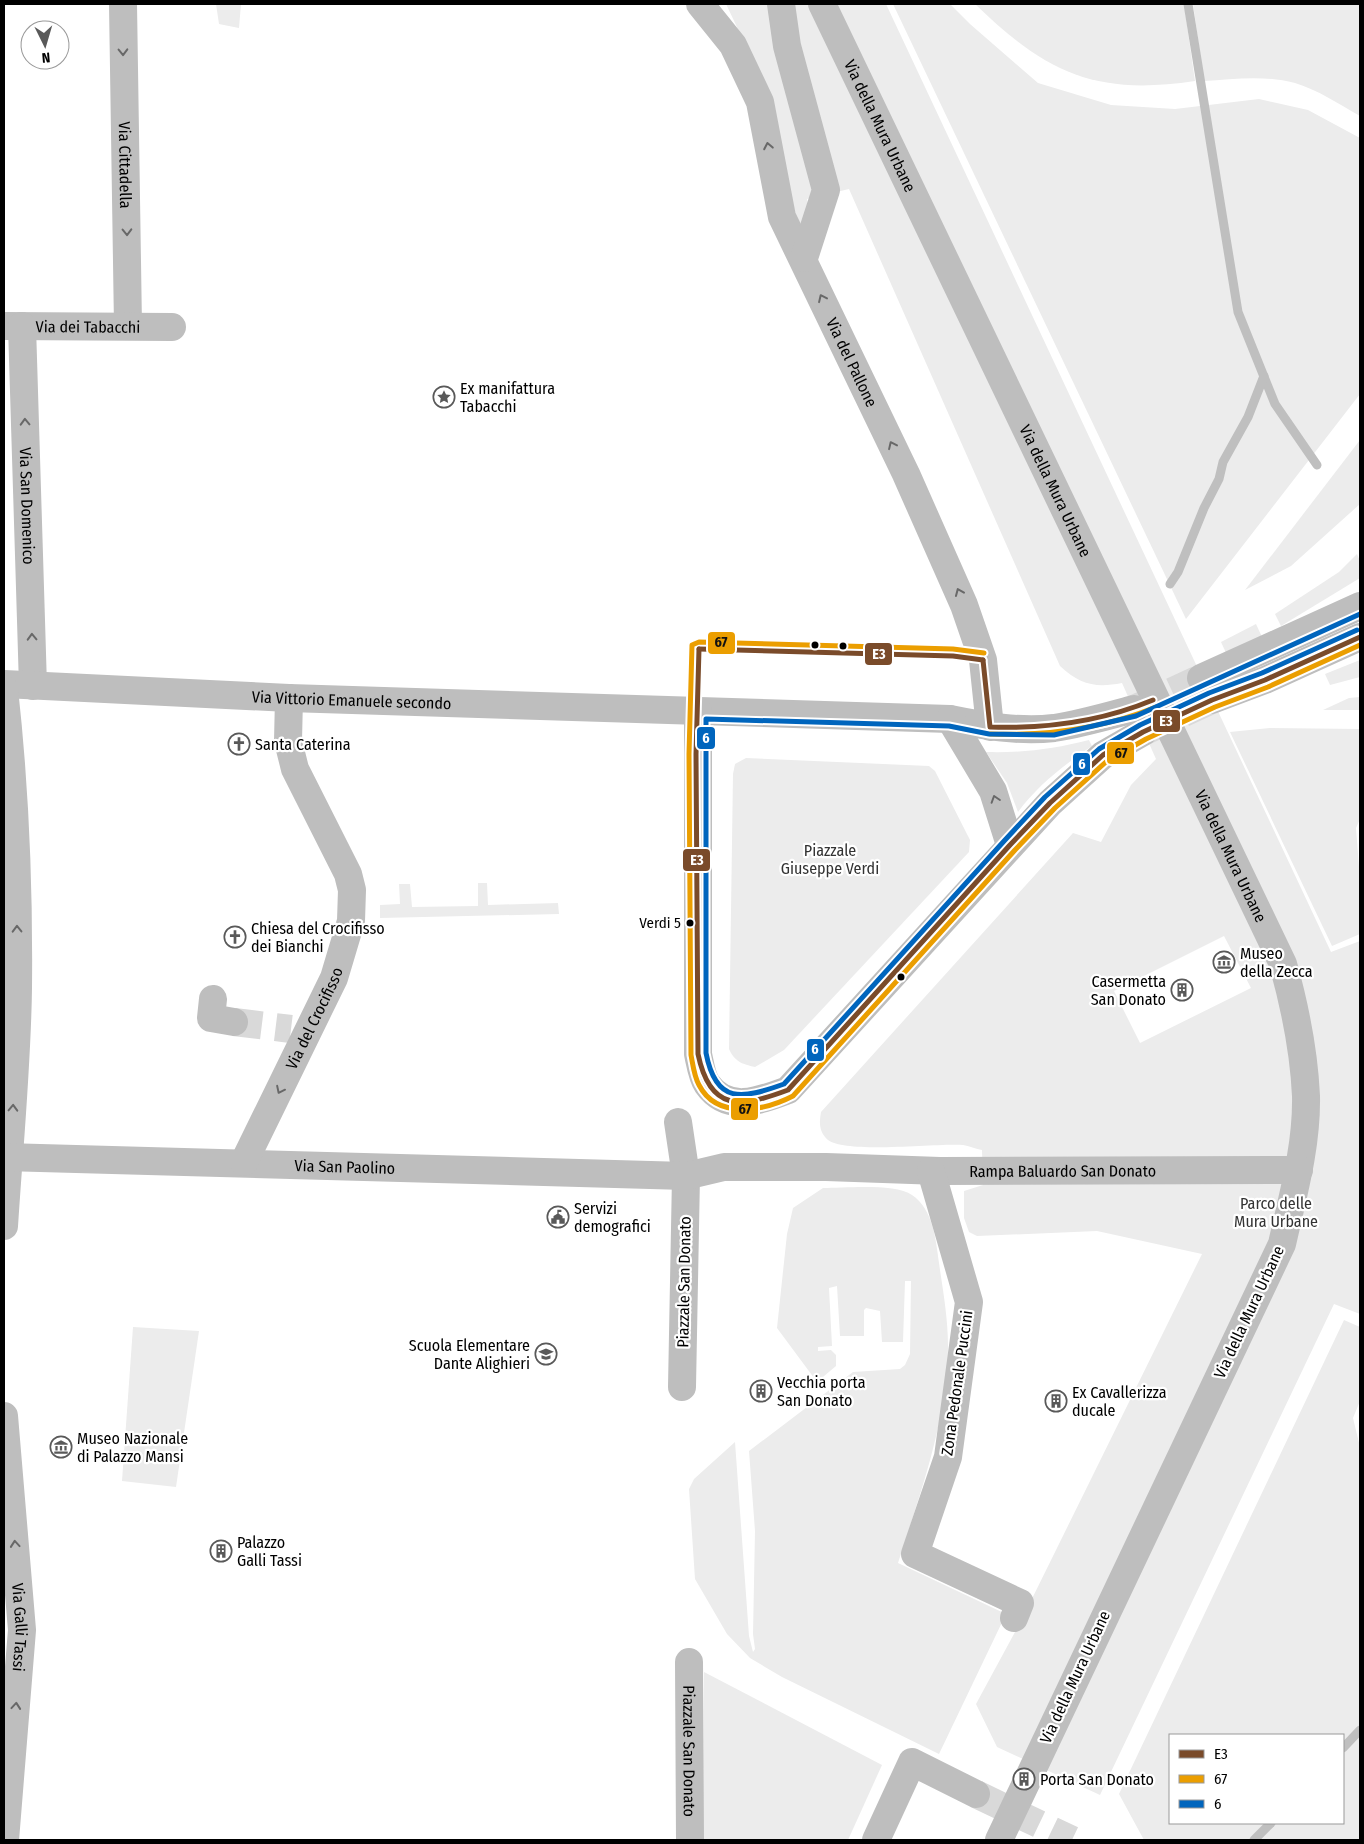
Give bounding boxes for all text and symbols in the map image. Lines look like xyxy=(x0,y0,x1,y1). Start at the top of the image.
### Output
north arrow xyxy=(20,20,70,70)
text: N xyxy=(41,49,51,66)
one-way arrow xyxy=(118,49,129,57)
street label: Via della Mura Urbane xyxy=(841,57,920,195)
street label: Via Cittadella xyxy=(115,121,136,209)
one-way arrow xyxy=(764,141,774,150)
one-way arrow xyxy=(122,229,132,237)
one-way arrow xyxy=(819,294,829,303)
street label: Via del Pallone xyxy=(822,315,882,410)
street label: Via dei Tabacchi xyxy=(36,317,140,336)
place label: Ex manifattura Tabacchi xyxy=(460,379,555,416)
place icon: Ex manifattura Tabacchi xyxy=(432,385,456,409)
one-way arrow xyxy=(20,418,30,426)
street label: Via della Mura Urbane xyxy=(1016,422,1096,560)
one-way arrow xyxy=(888,441,898,450)
street label: Via San Domenico xyxy=(16,447,39,565)
one-way arrow xyxy=(954,588,965,597)
line badge: 67 xyxy=(707,631,736,655)
one-way arrow xyxy=(26,633,37,641)
text: 67 xyxy=(714,634,728,651)
unlabelled marker xyxy=(810,640,820,650)
unlabelled marker xyxy=(838,641,848,651)
line badge: E3 xyxy=(864,642,893,666)
text: E3 xyxy=(872,646,886,663)
street label: Via Vittorio Emanuele secondo xyxy=(251,687,452,713)
line badge: E3 xyxy=(1152,709,1181,733)
text: E3 xyxy=(1159,713,1173,730)
line badge: 6 xyxy=(696,726,716,750)
text: 6 xyxy=(702,730,710,747)
church icon: Santa Caterina xyxy=(227,732,251,756)
place label: Santa Caterina xyxy=(255,735,351,754)
line badge: 67 xyxy=(1106,741,1135,765)
text: 67 xyxy=(1114,745,1128,762)
line badge: 6 xyxy=(1072,752,1091,776)
text: 6 xyxy=(1078,756,1086,773)
street label: Via della Mura Urbane xyxy=(1191,787,1271,925)
one-way arrow xyxy=(991,795,1001,803)
park label: Piazzale Giuseppe Verdi xyxy=(781,841,879,878)
line badge: E3 xyxy=(682,848,711,872)
text: E3 xyxy=(690,852,704,869)
place label: Verdi 5 xyxy=(639,914,681,932)
marker: Verdi 5 xyxy=(685,918,695,928)
place label: Chiesa del Crocifisso dei Bianchi xyxy=(251,919,385,956)
one-way arrow xyxy=(12,924,22,932)
church icon: Chiesa del Crocifisso dei Bianchi xyxy=(223,925,247,949)
place label: Museo della Zecca xyxy=(1240,944,1313,981)
museum icon: Museo della Zecca xyxy=(1212,950,1236,974)
street label: Via del Crocifisso xyxy=(281,965,346,1072)
unlabelled marker xyxy=(896,972,906,982)
place label: Casermetta San Donato xyxy=(1091,972,1166,1009)
building icon: Casermetta San Donato xyxy=(1170,978,1194,1002)
line badge: 6 xyxy=(806,1038,825,1062)
text: 6 xyxy=(811,1041,819,1058)
one-way arrow xyxy=(276,1085,286,1094)
line badge: 67 xyxy=(730,1097,759,1121)
text: 67 xyxy=(738,1101,752,1118)
one-way arrow xyxy=(8,1104,18,1112)
street label: Via San Paolino xyxy=(294,1156,395,1177)
street label: Rampa Baluardo San Donato xyxy=(969,1161,1156,1180)
park label: Parco delle Mura Urbane xyxy=(1234,1194,1318,1231)
place label: Servizi demografici xyxy=(574,1199,651,1236)
public building icon: Servizi demografici xyxy=(546,1205,570,1229)
street label: Piazzale San Donato xyxy=(673,1216,695,1348)
street label: Via della Mura Urbane xyxy=(1210,1243,1288,1381)
street label: Zona Pedonale Puccini xyxy=(937,1309,977,1457)
place label: Scuola Elementare Dante Alighieri xyxy=(409,1336,530,1373)
school or university icon: Scuola Elementare Dante Alighieri xyxy=(534,1342,558,1366)
place label: Vecchia porta San Donato xyxy=(777,1373,866,1410)
building icon: Vecchia porta San Donato xyxy=(749,1379,773,1403)
place label: Ex Cavallerizza ducale xyxy=(1072,1383,1167,1420)
building icon: Ex Cavallerizza ducale xyxy=(1044,1389,1068,1413)
place label: Museo Nazionale di Palazzo Mansi xyxy=(77,1429,188,1466)
museum icon: Museo Nazionale di Palazzo Mansi xyxy=(49,1435,73,1459)
place label: Palazzo Galli Tassi xyxy=(237,1533,302,1570)
building icon: Palazzo Galli Tassi xyxy=(209,1539,233,1563)
one-way arrow xyxy=(10,1540,21,1548)
street label: Via Galli Tassi xyxy=(9,1582,32,1672)
street label: Via della Mura Urbane xyxy=(1036,1608,1114,1746)
street label: Piazzale San Donato xyxy=(680,1685,699,1817)
one-way arrow xyxy=(11,1702,22,1710)
legend xyxy=(1169,1734,1344,1824)
text: E3 xyxy=(1214,1745,1228,1763)
building icon: Porta San Donato xyxy=(1012,1767,1036,1791)
place label: Porta San Donato xyxy=(1040,1770,1154,1789)
text: 67 xyxy=(1214,1770,1227,1788)
text: 6 xyxy=(1214,1795,1221,1813)

